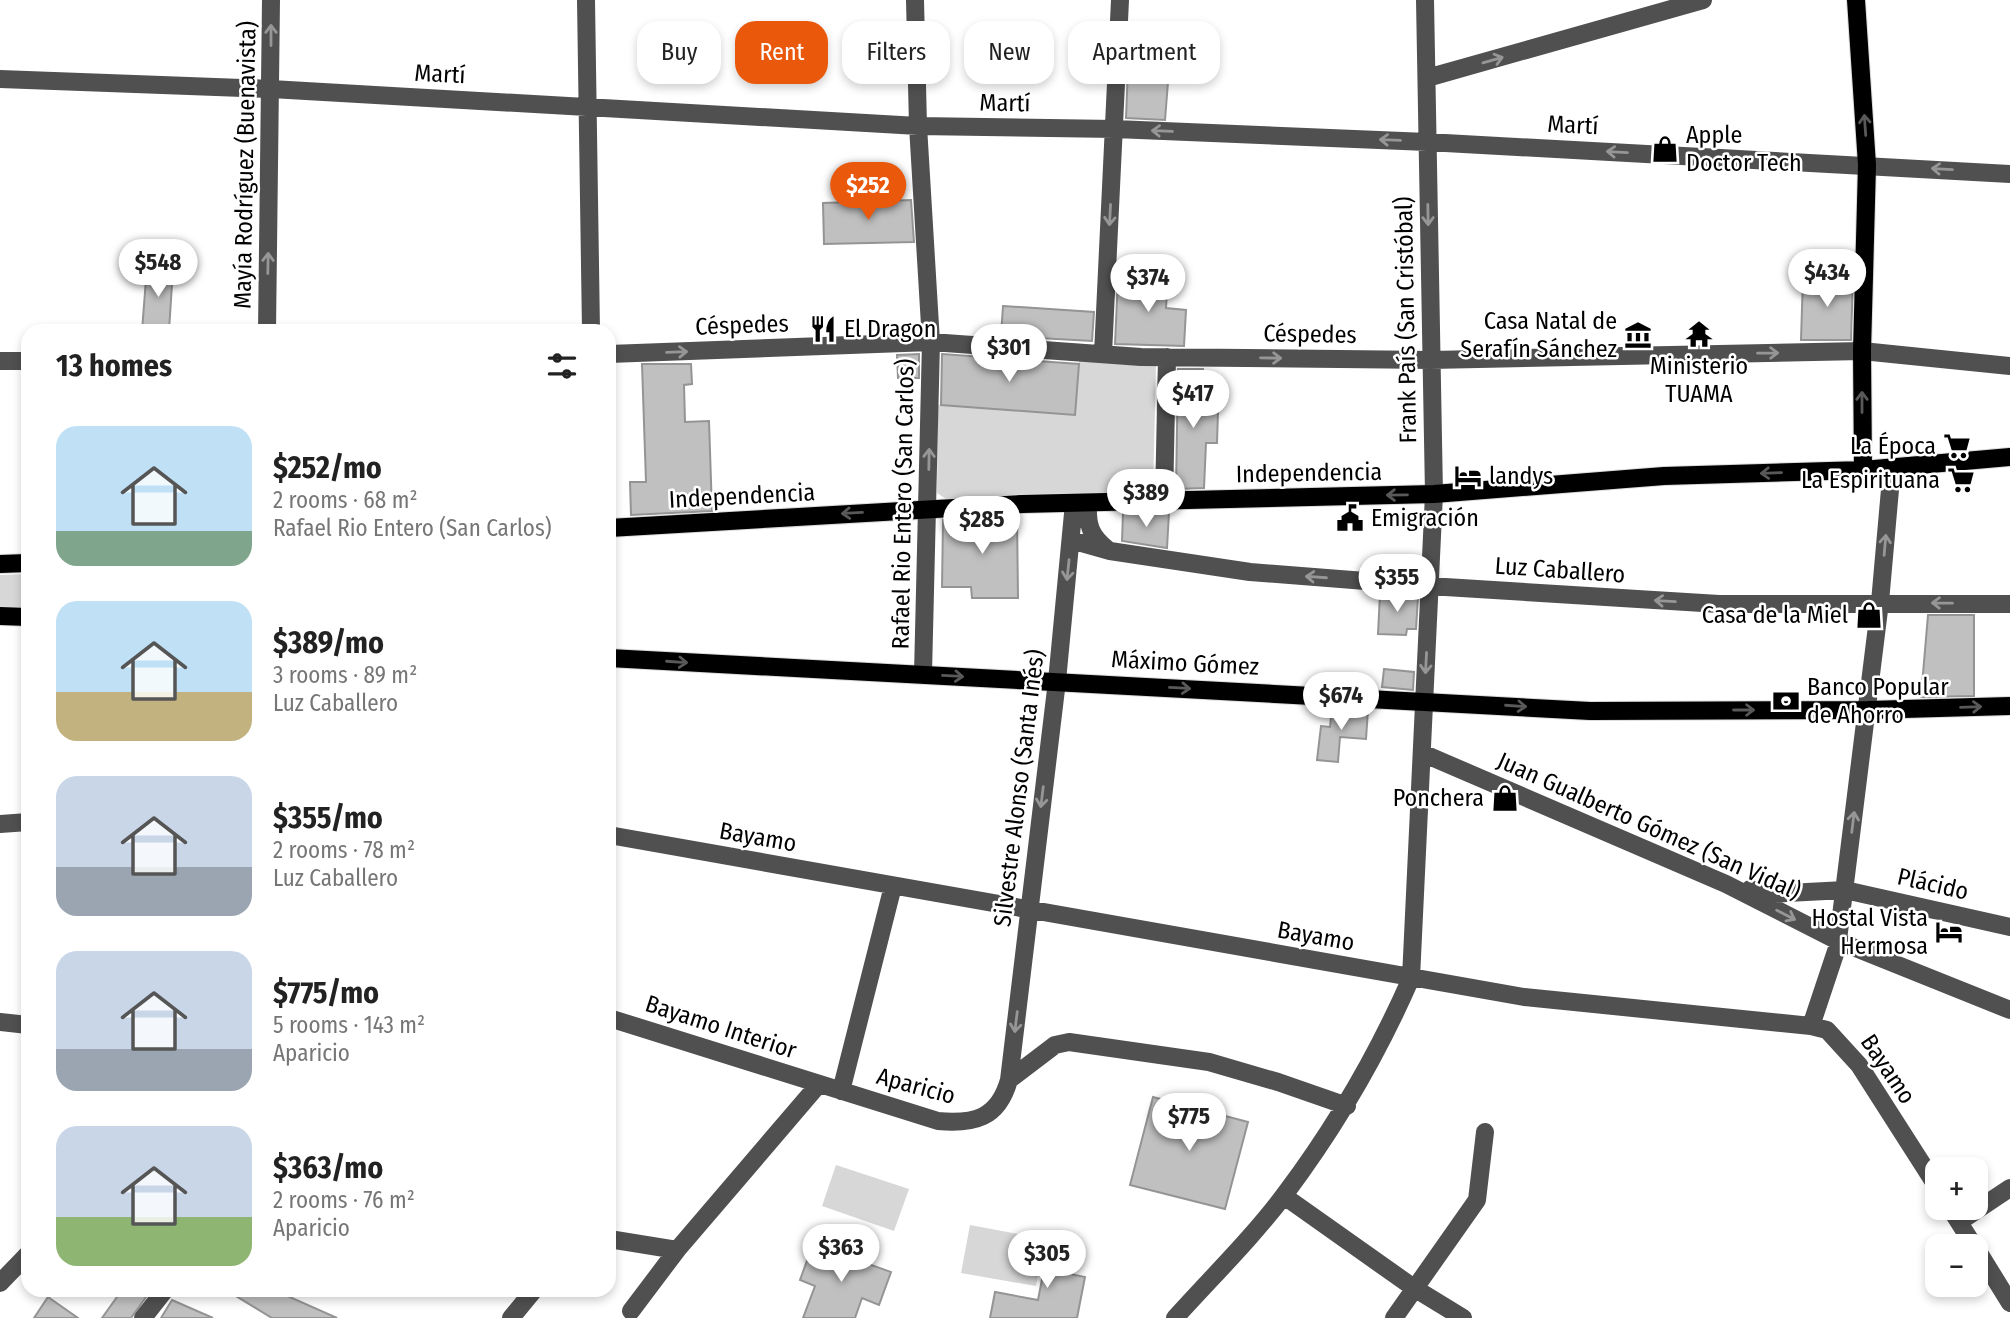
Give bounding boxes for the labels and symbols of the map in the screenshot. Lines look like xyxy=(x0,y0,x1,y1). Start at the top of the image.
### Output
street label: Mayía Rodríguez (Buenavista) xyxy=(228,21,262,309)
one-way arrow xyxy=(264,24,278,47)
one-way arrow xyxy=(1481,52,1503,65)
street label: Martí xyxy=(414,59,466,89)
street label: Martí xyxy=(979,89,1031,117)
street label: Martí xyxy=(1547,110,1599,140)
one-way arrow xyxy=(1858,115,1871,137)
place label: Apple Doctor Tech xyxy=(1686,121,1802,177)
one-way arrow xyxy=(1151,125,1174,138)
one-way arrow xyxy=(1378,134,1401,147)
shop icon: Apple Doctor Tech xyxy=(1650,134,1680,164)
one-way arrow xyxy=(1606,145,1629,158)
pin: $252 xyxy=(827,162,909,222)
one-way arrow xyxy=(1931,163,1954,176)
street label: Frank País (San Cristóbal) xyxy=(1390,196,1422,444)
one-way arrow xyxy=(1104,203,1117,226)
one-way arrow xyxy=(1422,203,1435,226)
pin: $548 xyxy=(117,240,199,299)
pin: $434 xyxy=(1786,250,1868,309)
one-way arrow xyxy=(261,251,275,274)
pin: $374 xyxy=(1107,254,1189,314)
place label: Casa Natal de Serafín Sánchez xyxy=(1460,307,1617,363)
street label: Céspedes xyxy=(695,309,789,341)
restaurant icon: El Dragon xyxy=(808,314,838,344)
place label: El Dragon xyxy=(844,315,936,343)
street label: Céspedes xyxy=(1263,319,1357,349)
temple icon: Ministerio TUAMA xyxy=(1684,319,1714,349)
museum icon: Casa Natal de Serafín Sánchez xyxy=(1623,320,1653,350)
pin: $301 xyxy=(968,324,1050,384)
one-way arrow xyxy=(665,346,688,359)
one-way arrow xyxy=(1757,346,1780,360)
one-way arrow xyxy=(1260,352,1283,365)
place label: Ministerio TUAMA xyxy=(1650,352,1748,408)
street label: Rafael Rio Entero (San Carlos) xyxy=(886,358,920,650)
pin: $417 xyxy=(1152,370,1234,430)
one-way arrow xyxy=(1855,390,1869,413)
place label: La Época xyxy=(1850,431,1936,460)
supermarket icon: La Época xyxy=(1942,431,1972,461)
one-way arrow xyxy=(922,448,936,471)
street label: Independencia xyxy=(1236,458,1382,488)
hotel icon: landys xyxy=(1453,461,1483,491)
place label: landys xyxy=(1489,462,1553,490)
supermarket icon: La Espirituana xyxy=(1946,465,1976,495)
one-way arrow xyxy=(1760,466,1783,479)
place label: La Espirituana xyxy=(1801,466,1940,494)
pin: $389 xyxy=(1105,470,1187,529)
street label: Independencia xyxy=(668,478,816,514)
one-way arrow xyxy=(1386,489,1409,502)
pin: $285 xyxy=(941,496,1023,556)
public building icon: Emigración xyxy=(1335,503,1365,533)
place label: Emigración xyxy=(1371,504,1479,532)
one-way arrow xyxy=(840,507,863,520)
one-way arrow xyxy=(1879,534,1892,557)
street label: Luz Caballero xyxy=(1494,551,1626,589)
pin: $355 xyxy=(1356,554,1438,614)
one-way arrow xyxy=(1061,559,1074,581)
one-way arrow xyxy=(1305,570,1328,583)
one-way arrow xyxy=(1655,594,1677,607)
one-way arrow xyxy=(1931,597,1954,610)
shop icon: Casa de la Miel xyxy=(1854,600,1884,630)
place label: Casa de la Miel xyxy=(1702,601,1848,629)
street label: Máximo Gómez xyxy=(1110,645,1260,681)
street label: Silvestre Alonso (Santa Inés) xyxy=(988,648,1050,928)
one-way arrow xyxy=(1419,651,1432,674)
one-way arrow xyxy=(665,656,688,669)
one-way arrow xyxy=(941,669,964,682)
pin: $674 xyxy=(1300,672,1382,732)
place label: Banco Popular de Ahorro xyxy=(1807,673,1949,729)
one-way arrow xyxy=(1169,681,1192,694)
bank icon: Banco Popular de Ahorro xyxy=(1771,686,1801,716)
one-way arrow xyxy=(1504,700,1527,713)
one-way arrow xyxy=(1959,700,1982,714)
one-way arrow xyxy=(1732,703,1755,717)
street label: Juan Gualberto Gómez (San Vidal) xyxy=(1493,746,1805,906)
shop icon: Ponchera xyxy=(1490,783,1520,813)
place label: Ponchera xyxy=(1393,784,1484,812)
one-way arrow xyxy=(1036,785,1049,807)
one-way arrow xyxy=(1847,811,1860,834)
street label: Bayamo xyxy=(717,816,799,858)
street label: Plácido xyxy=(1895,862,1971,906)
place label: Hostal Vista Hermosa xyxy=(1811,904,1928,960)
one-way arrow xyxy=(1776,909,1796,923)
street label: Bayamo xyxy=(1275,915,1357,957)
hotel icon: Hostal Vista Hermosa xyxy=(1934,917,1964,947)
street label: Bayamo Interior xyxy=(642,989,801,1065)
one-way arrow xyxy=(1009,1011,1022,1033)
street label: Bayamo xyxy=(1855,1029,1921,1109)
street label: Aparicio xyxy=(874,1062,958,1110)
pin: $775 xyxy=(1148,1094,1230,1153)
pin: $363 xyxy=(800,1224,882,1284)
pin: $305 xyxy=(1006,1230,1088,1290)

